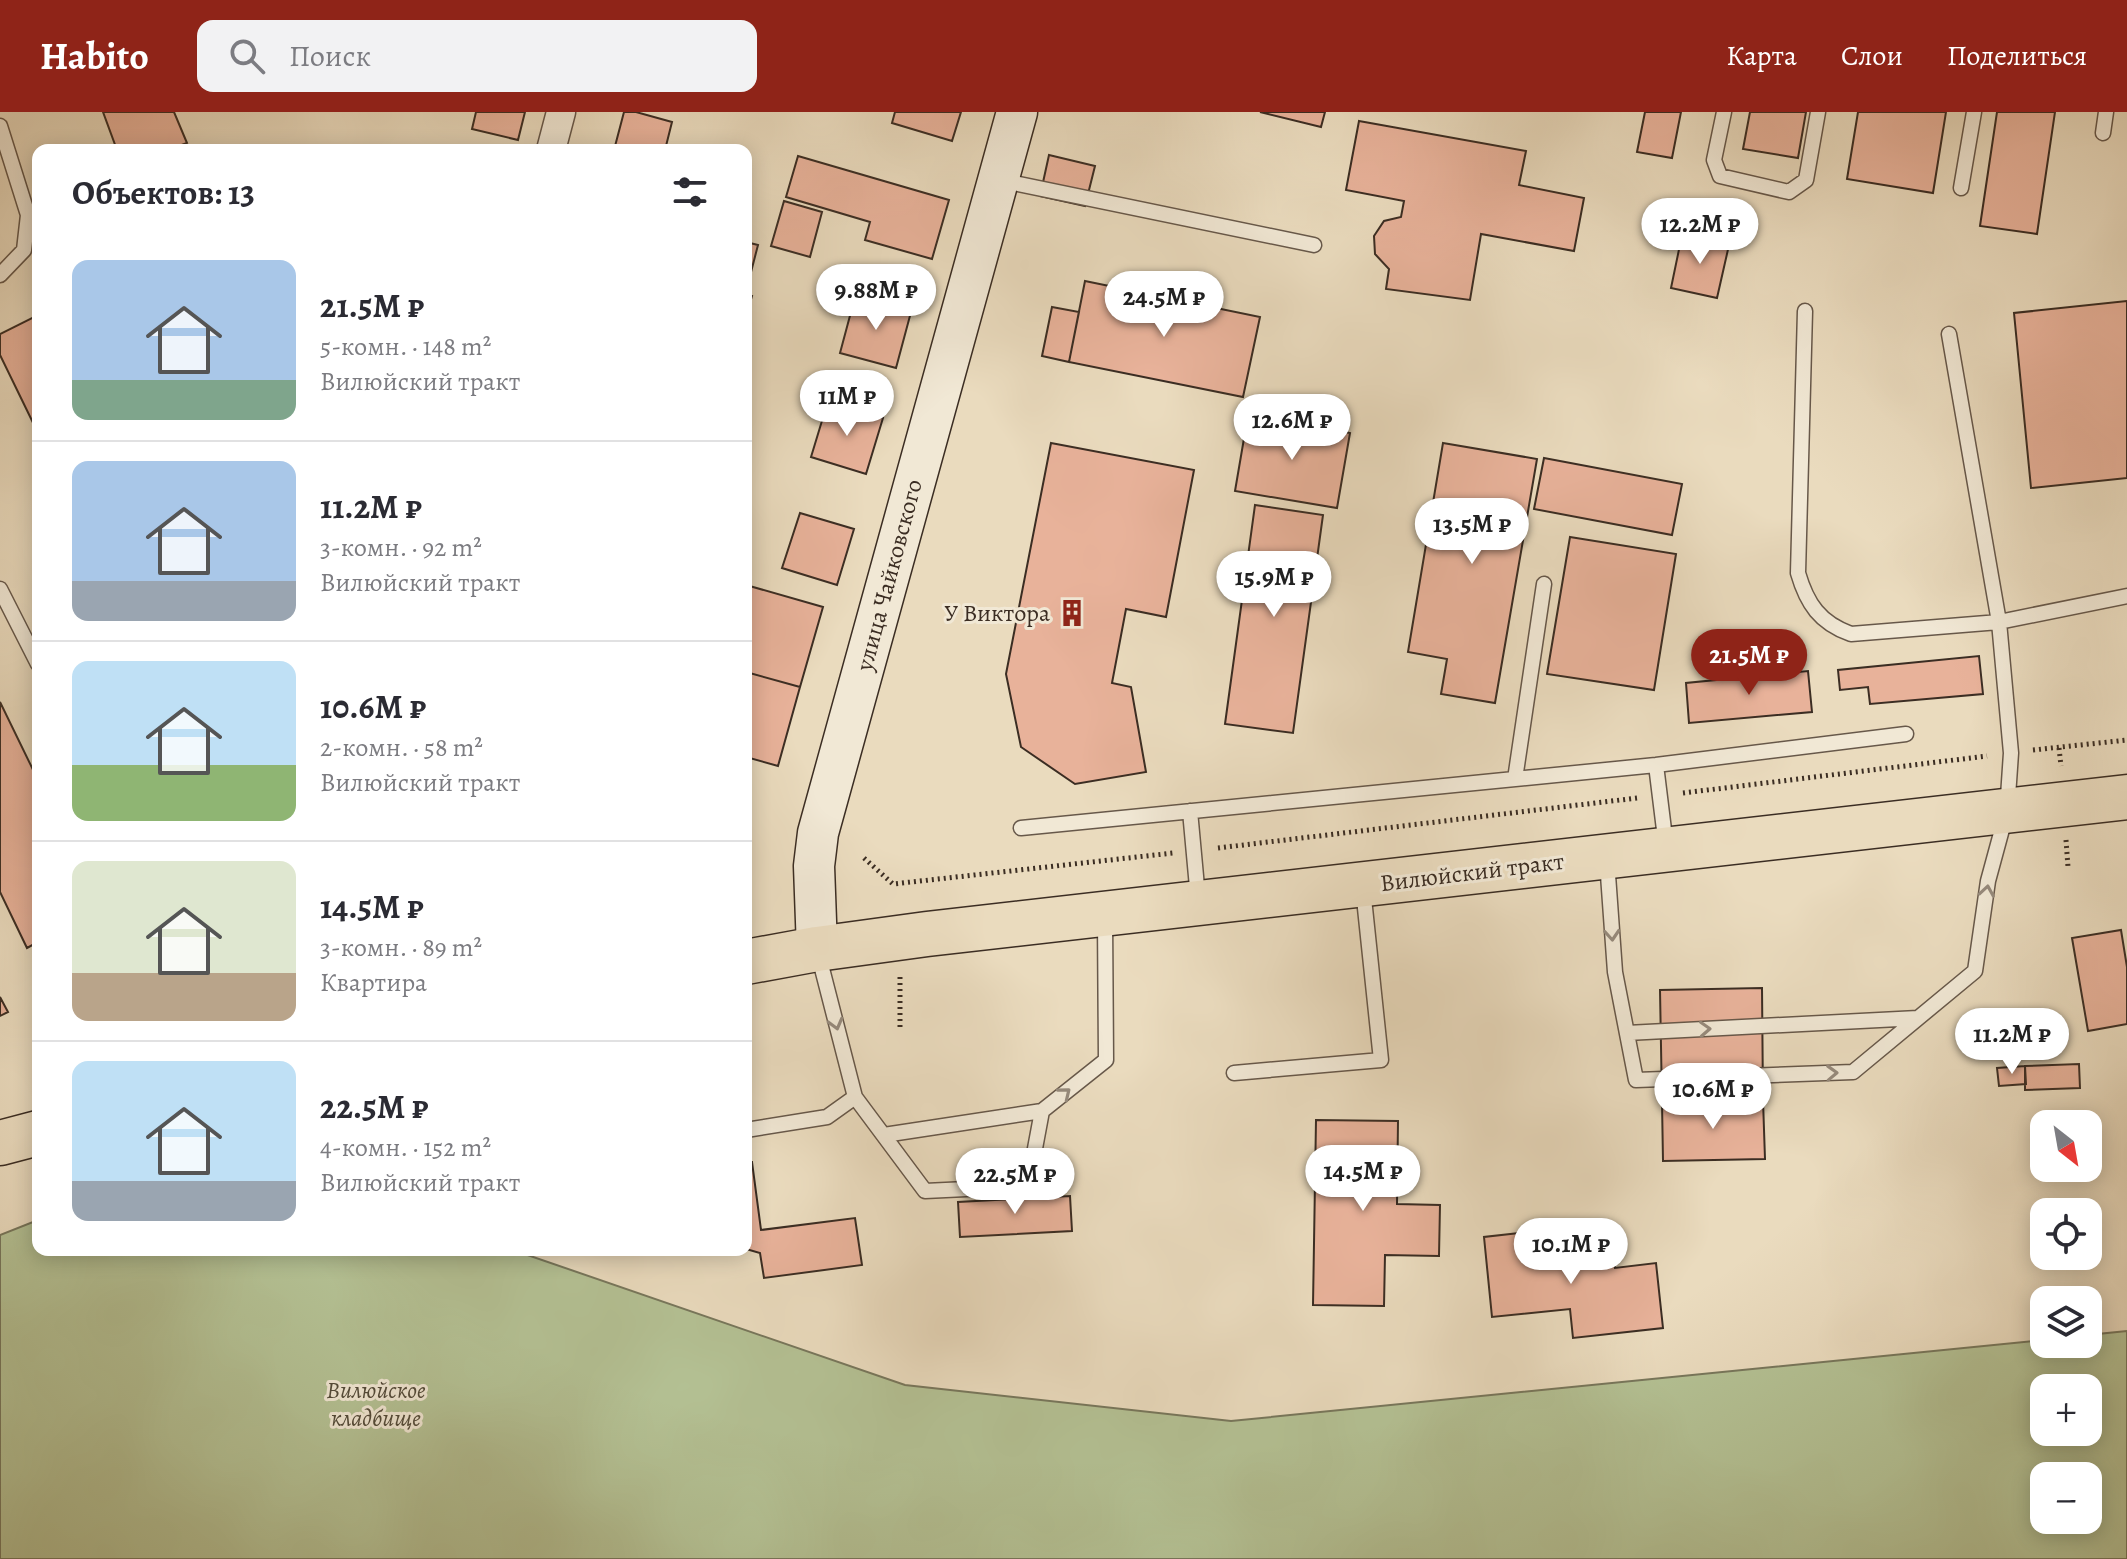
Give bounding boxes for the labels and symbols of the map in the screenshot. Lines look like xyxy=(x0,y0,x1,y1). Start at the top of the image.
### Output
pin: 12.2M ₽ xyxy=(1626,198,1774,266)
pin: 9.88M ₽ xyxy=(802,264,950,332)
pin: 24.5M ₽ xyxy=(1090,271,1238,339)
pin: 11M ₽ xyxy=(791,370,903,438)
pin: 12.6M ₽ xyxy=(1218,394,1366,462)
street label: улица Чайковского xyxy=(848,476,930,675)
pin: 13.5M ₽ xyxy=(1398,498,1546,566)
pin: 15.9M ₽ xyxy=(1200,551,1348,619)
place label: У Виктора xyxy=(944,597,1050,629)
building icon: У Виктора xyxy=(1057,598,1087,628)
pin: 21.5M ₽ xyxy=(1675,629,1823,697)
street label: Вилюйский тракт xyxy=(1378,845,1566,899)
one-way arrow xyxy=(1978,884,1995,898)
one-way arrow xyxy=(1603,929,1620,942)
pin: 11.2M ₽ xyxy=(1938,1008,2086,1076)
one-way arrow xyxy=(827,1017,844,1031)
one-way arrow xyxy=(1699,1021,1712,1038)
pin: 10.6M ₽ xyxy=(1639,1063,1787,1131)
one-way arrow xyxy=(1826,1065,1839,1082)
one-way arrow xyxy=(1056,1088,1070,1103)
north arrow xyxy=(2030,1110,2102,1182)
pin: 14.5M ₽ xyxy=(1289,1145,1437,1213)
pin: 22.5M ₽ xyxy=(941,1148,1089,1216)
pin: 10.1M ₽ xyxy=(1497,1218,1645,1286)
park label: Вилюйское кладбище xyxy=(326,1374,426,1434)

